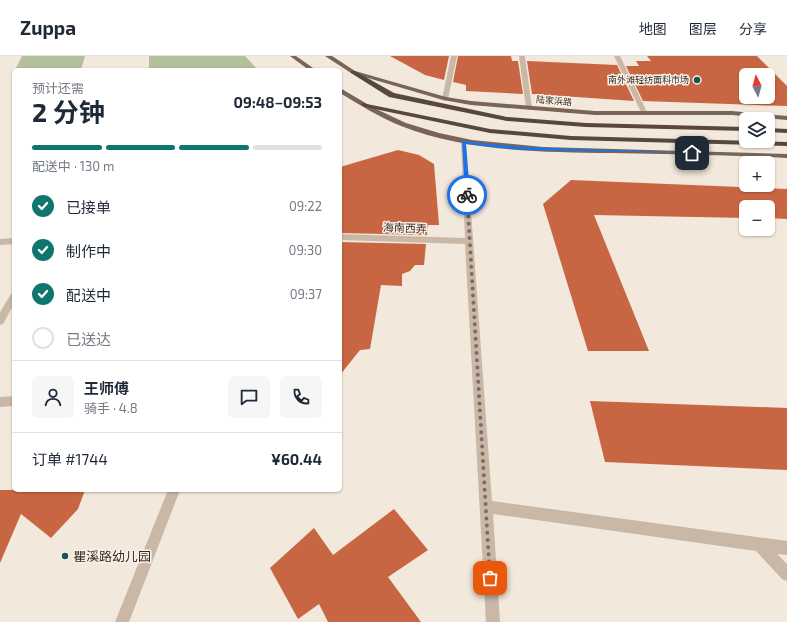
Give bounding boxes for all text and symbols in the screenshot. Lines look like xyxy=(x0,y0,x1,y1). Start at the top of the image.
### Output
text: Zuppa xyxy=(20,16,76,39)
text: 地图 xyxy=(639,20,667,37)
text: 图层 xyxy=(689,20,717,37)
text: 分享 xyxy=(739,20,767,37)
north arrow xyxy=(739,68,775,104)
map controls xyxy=(739,68,775,236)
place label: 南外滩轻纺面料市场 xyxy=(608,74,689,85)
marker: 南外滩轻纺面料市场 xyxy=(692,75,702,85)
text: 预计还需 xyxy=(32,80,84,96)
text: 09:48–09:53 xyxy=(234,93,322,111)
street label: 陆家浜路 xyxy=(536,93,572,108)
text: 2 分钟 xyxy=(32,96,105,127)
button: layers xyxy=(739,112,775,148)
pin xyxy=(675,136,709,170)
icon: home xyxy=(681,142,703,164)
button: + xyxy=(739,156,775,192)
text: 配送中 · 130 m xyxy=(32,158,114,174)
courier xyxy=(447,175,487,215)
icon: bike xyxy=(456,184,478,206)
icon: check xyxy=(32,195,54,217)
text: 已接单 xyxy=(66,198,111,216)
text: 09:22 xyxy=(289,198,322,214)
button: − xyxy=(739,200,775,236)
street label: 海南西弄 xyxy=(383,220,427,235)
icon: check xyxy=(32,239,54,261)
text: 制作中 xyxy=(66,242,111,260)
text: 09:30 xyxy=(289,242,322,258)
icon: check xyxy=(32,283,54,305)
text: 配送中 xyxy=(66,286,111,304)
text: 09:37 xyxy=(290,286,322,302)
text: 已送达 xyxy=(66,330,111,348)
button: person xyxy=(32,376,74,418)
button: chat xyxy=(228,376,270,418)
button: phone xyxy=(280,376,322,418)
text: 王师傅 xyxy=(84,379,129,397)
text: 骑手 · 4.8 xyxy=(84,400,138,416)
text: 订单 #1744 xyxy=(32,450,108,468)
text: ¥60.44 xyxy=(271,450,322,468)
place label: 瞿溪路幼儿园 xyxy=(73,548,151,564)
marker: 瞿溪路幼儿园 xyxy=(60,551,70,561)
pin xyxy=(473,561,507,595)
icon: bag xyxy=(479,567,501,589)

